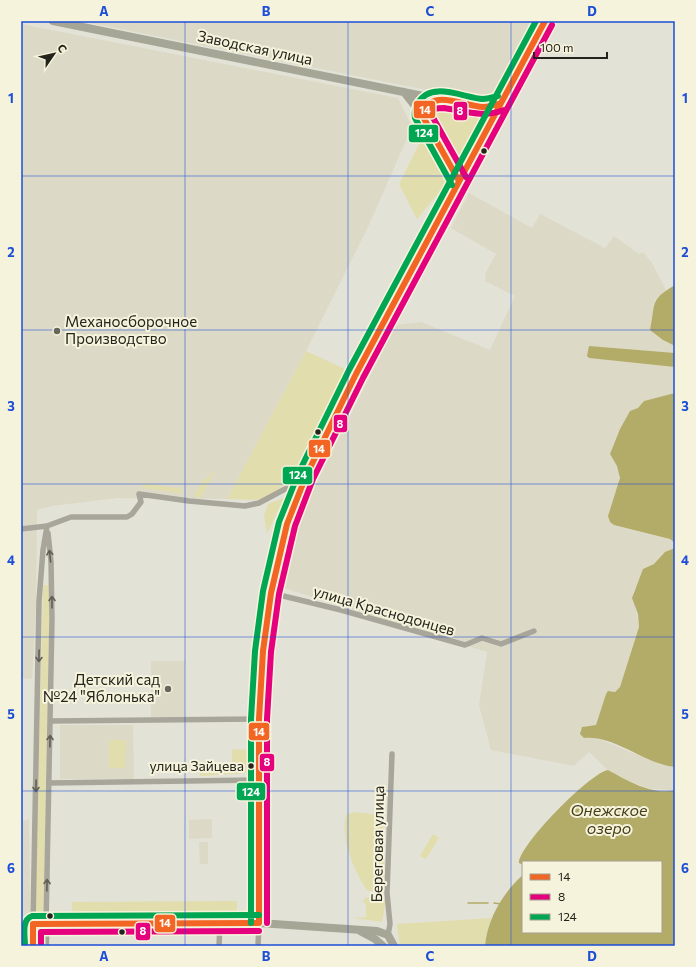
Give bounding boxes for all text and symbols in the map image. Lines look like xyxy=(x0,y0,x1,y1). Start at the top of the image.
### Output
text: A xyxy=(99,3,109,19)
text: B xyxy=(262,3,271,19)
text: C xyxy=(426,3,435,19)
text: D xyxy=(587,3,597,19)
street label: Заводская улица xyxy=(196,26,314,68)
north arrow xyxy=(34,34,74,74)
scale bar xyxy=(534,34,607,60)
text: 100 m xyxy=(540,40,574,54)
text: С xyxy=(55,41,70,55)
text: 1 xyxy=(8,90,14,106)
text: 1 xyxy=(682,90,688,106)
line badge: 14 xyxy=(413,100,436,119)
line badge: 8 xyxy=(453,101,468,121)
text: 14 xyxy=(419,103,431,116)
text: 8 xyxy=(457,104,464,117)
line badge: 124 xyxy=(408,124,439,143)
text: 124 xyxy=(415,126,433,139)
unlabelled marker xyxy=(479,146,489,156)
text: 2 xyxy=(7,244,15,260)
text: 2 xyxy=(681,244,689,260)
place label: Механосборочное Производство xyxy=(65,312,197,347)
marker: Механосборочное Производство xyxy=(52,326,62,336)
text: 3 xyxy=(7,398,15,414)
text: 3 xyxy=(681,398,689,414)
line badge: 8 xyxy=(333,414,348,433)
text: 8 xyxy=(337,417,344,430)
unlabelled marker xyxy=(313,427,323,437)
line badge: 14 xyxy=(308,439,331,458)
text: 14 xyxy=(313,442,325,455)
line badge: 124 xyxy=(282,466,313,485)
text: 124 xyxy=(289,468,307,481)
one-way arrow xyxy=(47,550,54,563)
text: 4 xyxy=(7,552,15,568)
text: 4 xyxy=(681,552,689,568)
street label: улица Краснодонцев xyxy=(312,581,457,639)
one-way arrow xyxy=(48,596,56,609)
one-way arrow xyxy=(35,649,43,662)
place label: Детский сад №24 "Яблонька" xyxy=(43,670,160,705)
marker: Детский сад №24 "Яблонька" xyxy=(163,684,173,694)
text: 5 xyxy=(7,706,15,722)
text: 5 xyxy=(681,706,689,722)
line badge: 14 xyxy=(248,722,270,741)
text: 14 xyxy=(253,725,265,738)
one-way arrow xyxy=(46,735,53,748)
line badge: 8 xyxy=(259,753,275,772)
text: 8 xyxy=(264,755,271,768)
place label: улица Зайцева xyxy=(149,757,244,774)
marker: улица Зайцева xyxy=(246,761,256,771)
one-way arrow xyxy=(32,779,40,792)
line badge: 124 xyxy=(236,782,266,801)
text: 124 xyxy=(242,785,260,798)
street label: Береговая улица xyxy=(367,785,387,903)
water label: Онежское озеро xyxy=(570,800,648,837)
text: 6 xyxy=(7,860,15,876)
text: 6 xyxy=(681,860,689,876)
legend xyxy=(522,861,662,933)
text: 14 xyxy=(558,869,570,883)
one-way arrow xyxy=(43,879,51,892)
text: 8 xyxy=(558,889,565,903)
text: 124 xyxy=(558,909,577,923)
unlabelled marker xyxy=(45,911,55,921)
line badge: 14 xyxy=(154,914,176,933)
text: 14 xyxy=(159,916,171,929)
line badge: 8 xyxy=(135,922,151,941)
text: 8 xyxy=(140,924,147,937)
unlabelled marker xyxy=(117,927,127,937)
text: A xyxy=(99,948,109,964)
text: B xyxy=(262,948,271,964)
text: C xyxy=(426,948,435,964)
text: D xyxy=(587,948,597,964)

